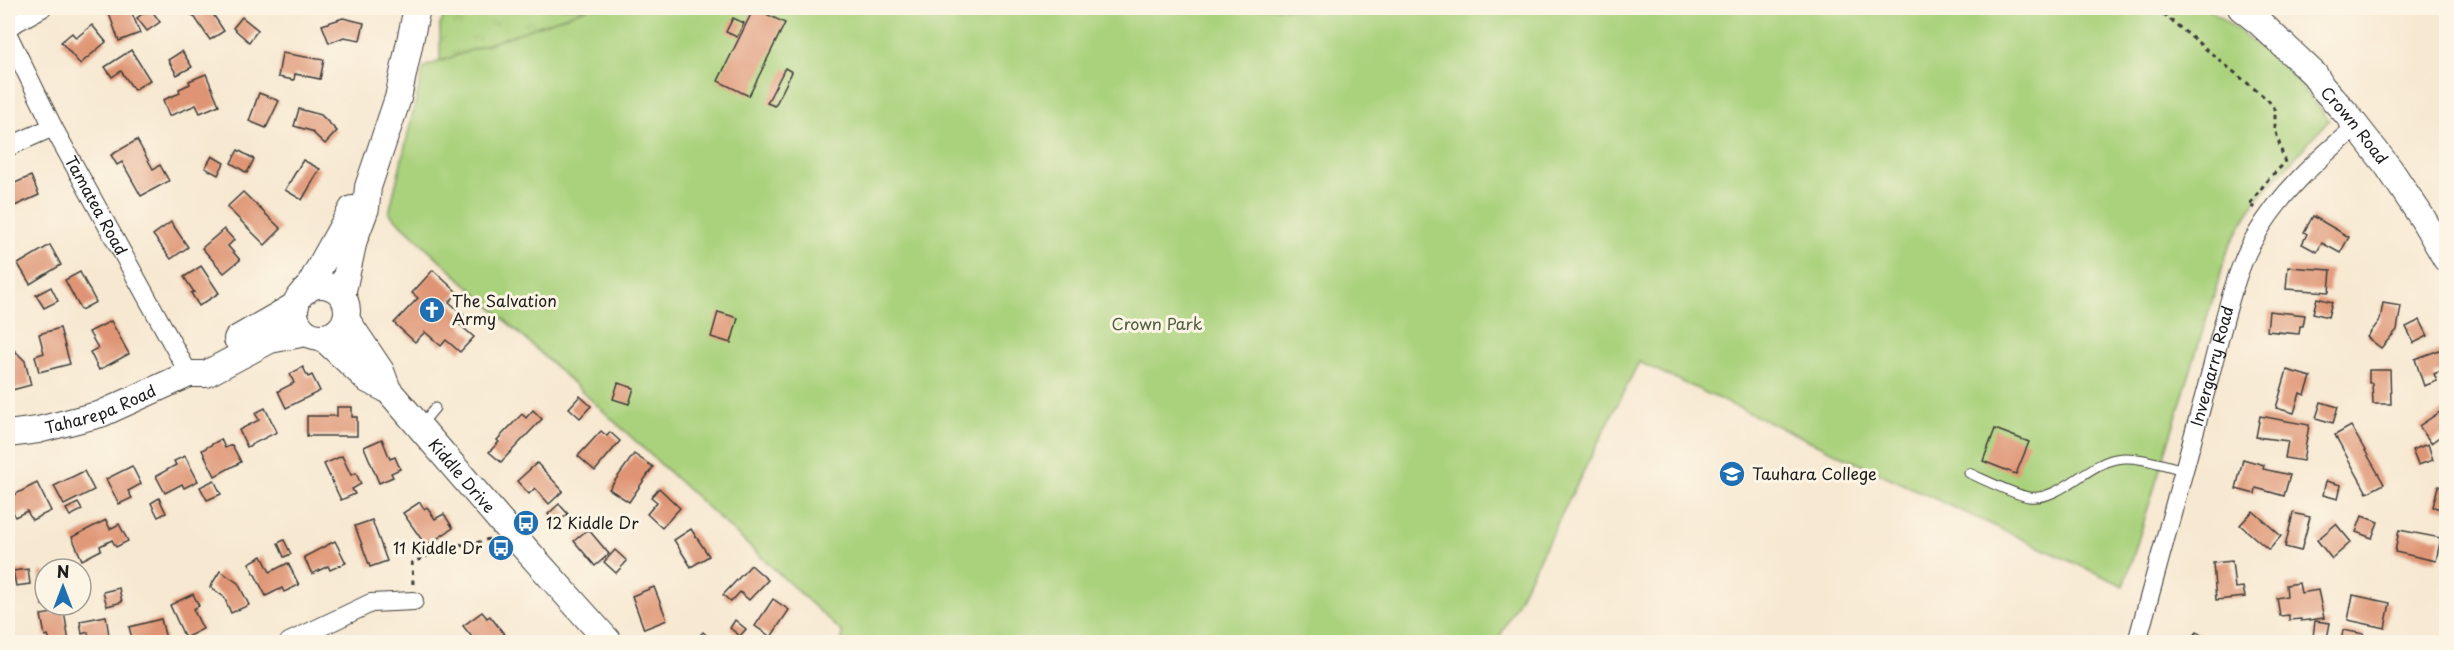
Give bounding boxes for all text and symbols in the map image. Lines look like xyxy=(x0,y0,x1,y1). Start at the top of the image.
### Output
street label: Crown Road xyxy=(2316,80,2394,169)
street label: Tamatea Road xyxy=(60,151,134,259)
place label: The Salvation Army xyxy=(452,288,557,330)
church icon: The Salvation Army xyxy=(417,295,447,325)
street label: Invergarry Road xyxy=(2183,303,2239,429)
park label: Crown Park xyxy=(1112,311,1203,335)
street label: Taharepa Road xyxy=(42,378,159,439)
street label: Kiddle Drive xyxy=(423,432,502,518)
school or university icon: Tauhara College xyxy=(1717,459,1747,489)
place label: Tauhara College xyxy=(1752,461,1877,485)
bus stop icon: 12 Kiddle Dr xyxy=(511,508,541,538)
place label: 12 Kiddle Dr xyxy=(546,510,639,534)
bus stop icon: 11 Kiddle Dr xyxy=(486,533,516,563)
place label: 11 Kiddle Dr xyxy=(393,535,483,559)
north arrow xyxy=(33,557,93,617)
text: N xyxy=(57,559,69,583)

